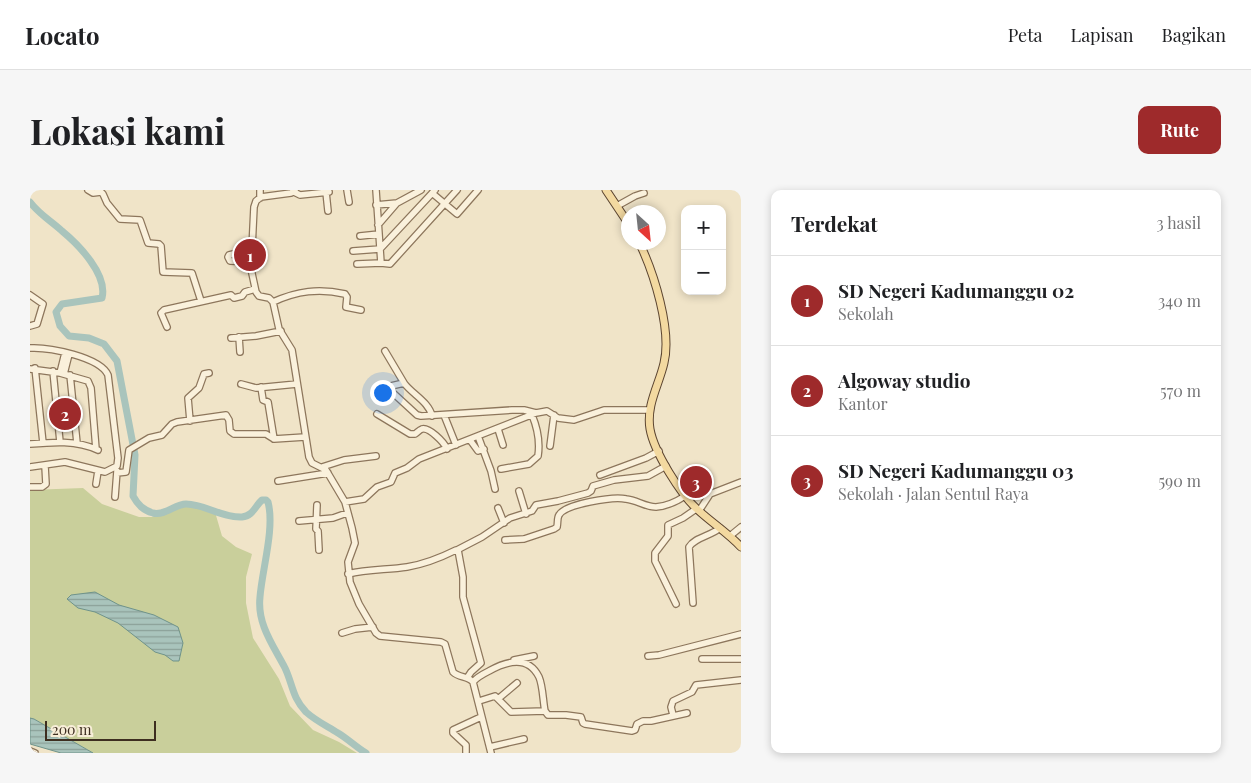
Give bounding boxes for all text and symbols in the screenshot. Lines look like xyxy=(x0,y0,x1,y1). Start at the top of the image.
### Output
text: Locato xyxy=(25,19,99,51)
text: Peta xyxy=(1008,23,1043,47)
text: Lapisan xyxy=(1071,23,1134,47)
text: Bagikan xyxy=(1162,23,1226,47)
button: Rute xyxy=(1138,106,1221,154)
text: Lokasi kami xyxy=(30,107,225,154)
north arrow xyxy=(621,205,666,250)
map controls xyxy=(681,205,726,295)
button: + xyxy=(681,205,726,250)
text: Terdekat xyxy=(791,209,878,237)
text: 3 hasil xyxy=(1156,212,1201,233)
pin: 1 xyxy=(234,236,266,274)
button: − xyxy=(681,250,726,295)
text: SD Negeri Kadumanggu 02 xyxy=(838,277,1074,303)
text: 1 xyxy=(804,290,810,311)
text: 340 m xyxy=(1158,290,1201,311)
text: Sekolah xyxy=(838,303,894,324)
text: Algoway studio xyxy=(838,367,971,393)
your location xyxy=(370,380,396,406)
text: 2 xyxy=(803,380,811,401)
text: 570 m xyxy=(1160,380,1201,401)
text: Kantor xyxy=(838,393,888,414)
pin: 2 xyxy=(49,395,81,433)
text: SD Negeri Kadumanggu 03 xyxy=(838,457,1073,483)
pin: 3 xyxy=(680,463,712,501)
text: 3 xyxy=(803,470,811,491)
text: 590 m xyxy=(1158,470,1201,491)
text: Sekolah · Jalan Sentul Raya xyxy=(838,483,1029,504)
scale bar xyxy=(45,718,156,741)
text: 200 m xyxy=(52,720,91,739)

